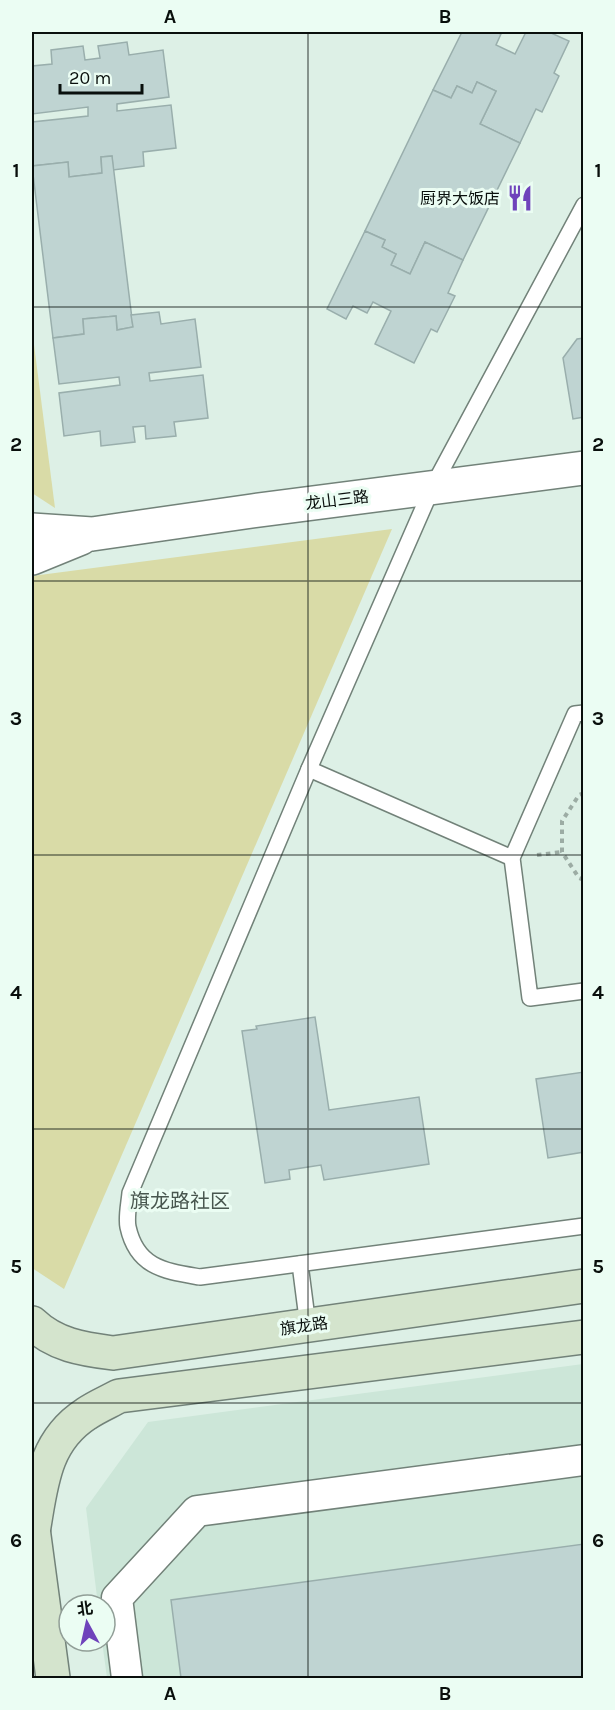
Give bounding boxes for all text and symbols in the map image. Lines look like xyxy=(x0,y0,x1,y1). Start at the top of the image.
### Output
text: A xyxy=(164,5,177,28)
text: B xyxy=(439,5,451,28)
scale bar xyxy=(60,57,142,95)
text: 20 m xyxy=(69,67,111,89)
text: 1 xyxy=(12,159,20,182)
text: 1 xyxy=(594,159,602,182)
restaurant icon: 厨界大饭店 xyxy=(505,183,535,213)
place label: 厨界大饭店 xyxy=(420,189,500,208)
text: 2 xyxy=(10,433,22,456)
text: 2 xyxy=(592,433,604,456)
street label: 龙山三路 xyxy=(304,487,370,513)
text: 3 xyxy=(10,707,22,730)
text: 3 xyxy=(592,707,604,730)
text: 4 xyxy=(10,981,22,1004)
text: 4 xyxy=(592,981,604,1004)
district label: 旗龙路社区 xyxy=(130,1190,230,1213)
text: 5 xyxy=(10,1255,22,1278)
text: 5 xyxy=(592,1255,604,1278)
street label: 旗龙路 xyxy=(279,1313,329,1339)
text: 6 xyxy=(10,1529,22,1552)
text: 6 xyxy=(592,1529,604,1552)
north arrow xyxy=(57,1593,117,1653)
text: 北 xyxy=(76,1598,94,1619)
text: A xyxy=(164,1682,177,1705)
text: B xyxy=(439,1682,451,1705)

